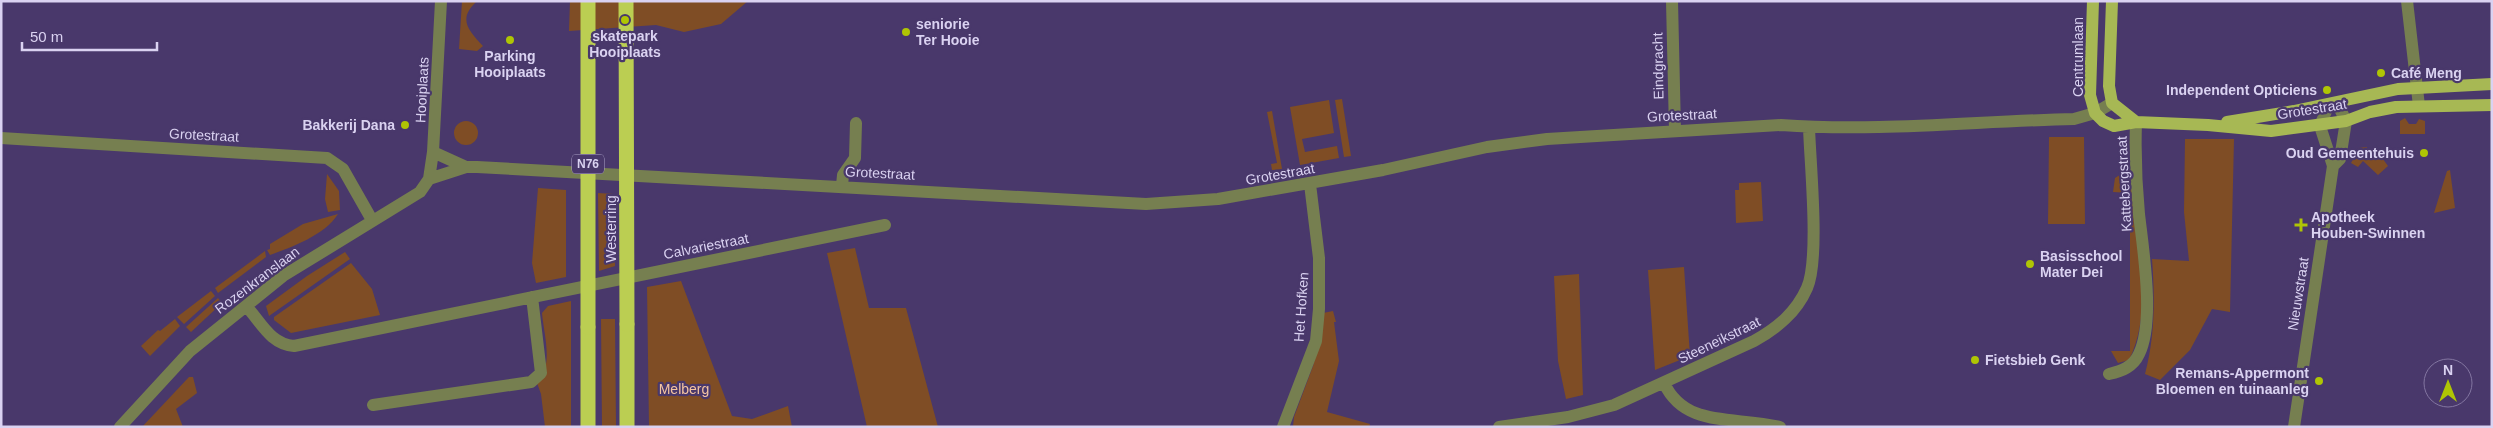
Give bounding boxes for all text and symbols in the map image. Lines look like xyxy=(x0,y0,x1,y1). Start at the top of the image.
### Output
marker: skatepark Hooiplaats xyxy=(619,14,631,26)
place label: seniorie Ter Hooie xyxy=(916,16,980,48)
street label: Centrumlaan xyxy=(2070,17,2086,97)
scale bar xyxy=(22,20,158,52)
marker: seniorie Ter Hooie xyxy=(900,26,912,38)
text: 50 m xyxy=(30,28,63,45)
place label: skatepark Hooiplaats xyxy=(589,28,661,60)
street label: Eindgracht xyxy=(1649,32,1667,100)
marker: Parking Hooiplaats xyxy=(504,34,516,46)
place label: Parking Hooiplaats xyxy=(474,48,546,80)
street label: Hooiplaats xyxy=(412,57,432,123)
place label: Café Meng xyxy=(2391,65,2462,81)
marker: Café Meng xyxy=(2375,67,2387,79)
place label: Independent Opticiens xyxy=(2166,82,2317,98)
marker: Independent Opticiens xyxy=(2321,84,2333,96)
street label: Grotestraat xyxy=(2276,96,2348,122)
street label: Grotestraat xyxy=(1647,105,1717,125)
place label: Bakkerij Dana xyxy=(302,117,395,133)
marker: Bakkerij Dana xyxy=(399,119,411,131)
street label: Grotestraat xyxy=(169,125,239,145)
street label: Kattebergstraat xyxy=(2114,136,2134,232)
place label: Oud Gemeentehuis xyxy=(2286,145,2414,161)
marker: Oud Gemeentehuis xyxy=(2418,147,2430,159)
road number: N76 xyxy=(572,154,604,173)
street label: Grotestraat xyxy=(1244,160,1316,188)
street label: Grotestraat xyxy=(845,163,915,183)
street label: Westerring xyxy=(603,195,619,263)
place label: Apotheek Houben-Swinnen xyxy=(2311,209,2425,241)
marker: Apotheek Houben-Swinnen xyxy=(2295,219,2307,231)
street label: Calvariestraat xyxy=(662,230,750,262)
street label: Rozenkranslaan xyxy=(212,243,302,317)
place label: Basisschool Mater Dei xyxy=(2040,248,2122,280)
street label: Nieuwstraat xyxy=(2284,256,2312,332)
marker: Basisschool Mater Dei xyxy=(2024,258,2036,270)
street label: Het Hofken xyxy=(1291,272,1311,342)
street label: Steeneikstraat xyxy=(1675,313,1763,367)
place label: Fietsbieb Genk xyxy=(1985,352,2086,368)
marker: Fietsbieb Genk xyxy=(1969,354,1981,366)
north arrow xyxy=(2423,358,2473,408)
text: N xyxy=(2443,362,2453,378)
place label: Remans-Appermont Bloemen en tuinaanleg xyxy=(2156,365,2309,397)
marker: Remans-Appermont Bloemen en tuinaanleg xyxy=(2313,375,2325,387)
park label: Melberg xyxy=(659,381,709,397)

